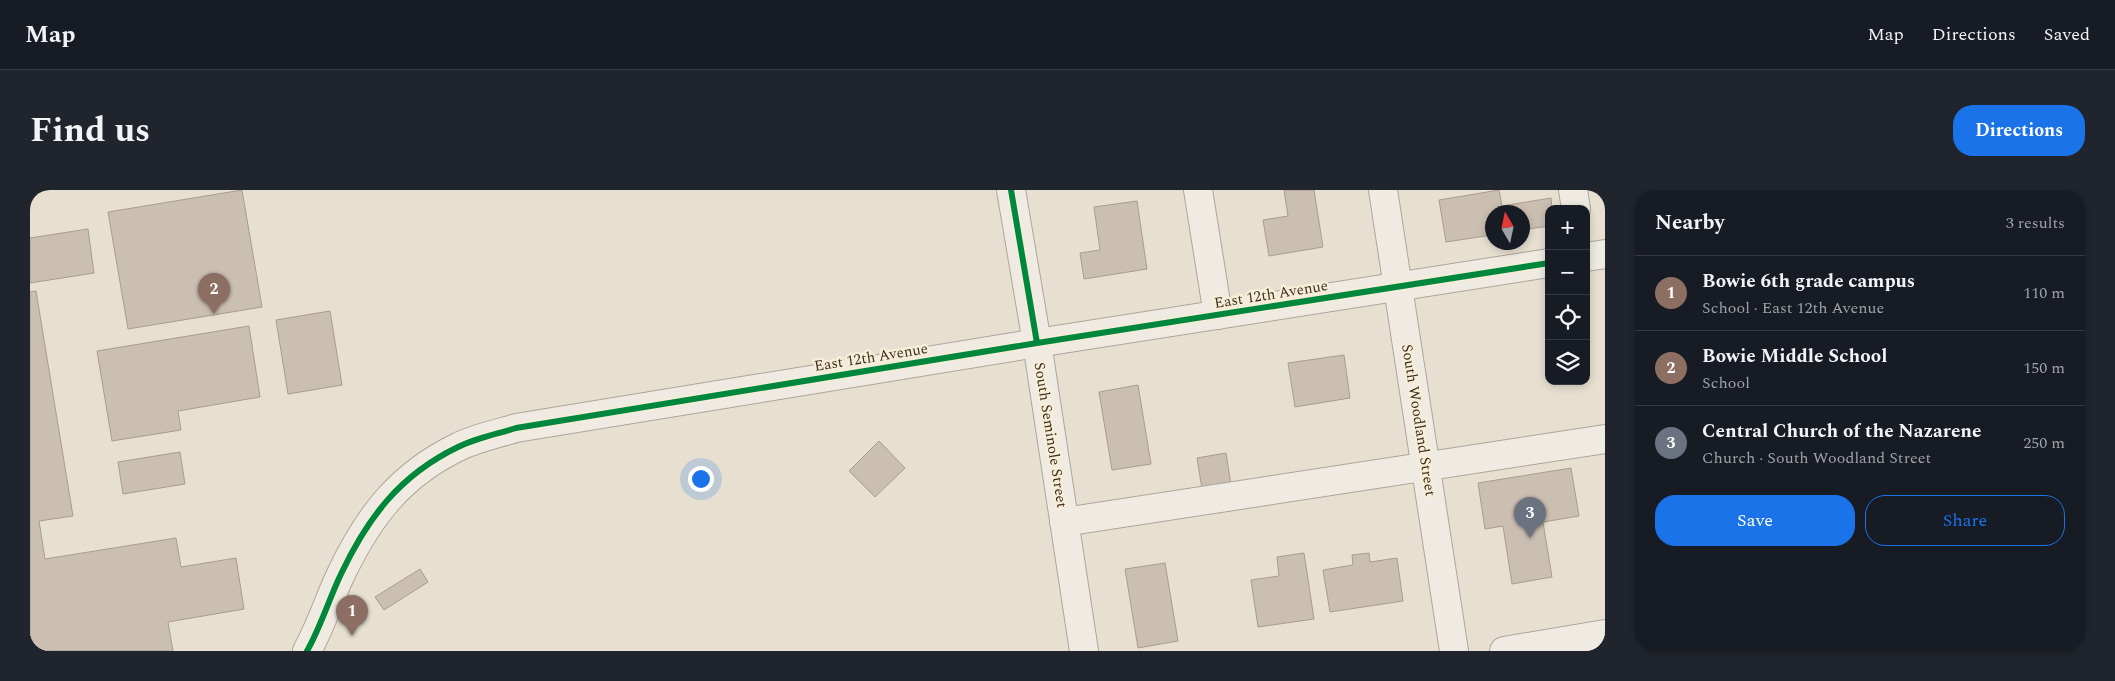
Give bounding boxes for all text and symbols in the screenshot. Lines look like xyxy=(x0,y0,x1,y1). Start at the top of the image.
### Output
text: Map xyxy=(25,17,75,53)
text: Map xyxy=(1868,21,1904,48)
text: Directions xyxy=(1932,21,2016,48)
text: Saved xyxy=(2044,21,2090,48)
text: Find us xyxy=(30,104,150,157)
button: Directions xyxy=(1953,105,2085,156)
north arrow xyxy=(1485,205,1530,250)
map controls xyxy=(1545,205,1590,385)
button: + xyxy=(1545,205,1590,250)
text: Nearby xyxy=(1655,207,1725,239)
text: 3 results xyxy=(2006,211,2065,235)
button: − xyxy=(1545,250,1590,295)
text: Bowie 6th grade campus xyxy=(1702,267,1915,296)
pin: 2 xyxy=(198,273,230,314)
street label: East 12th Avenue xyxy=(1213,274,1330,315)
text: 1 xyxy=(1667,281,1675,305)
text: 110 m xyxy=(2023,281,2065,305)
button: locate xyxy=(1545,295,1590,340)
text: School · East 12th Avenue xyxy=(1702,296,1884,320)
street label: East 12th Avenue xyxy=(813,337,930,378)
button: layers xyxy=(1545,340,1590,385)
street label: South Woodland Street xyxy=(1395,342,1442,498)
text: Bowie Middle School xyxy=(1702,342,1887,371)
text: 2 xyxy=(1667,356,1675,380)
text: 150 m xyxy=(2023,356,2065,380)
street label: South Seminole Street xyxy=(1028,361,1073,510)
text: School xyxy=(1702,371,1750,395)
text: Central Church of the Nazarene xyxy=(1702,417,1982,446)
text: 3 xyxy=(1667,431,1675,455)
text: 250 m xyxy=(2023,431,2065,455)
text: Church · South Woodland Street xyxy=(1702,446,1931,470)
your location xyxy=(688,466,714,492)
button: Save xyxy=(1655,495,1855,546)
button: Share xyxy=(1865,495,2065,546)
pin: 3 xyxy=(1514,497,1546,538)
pin: 1 xyxy=(336,595,368,636)

